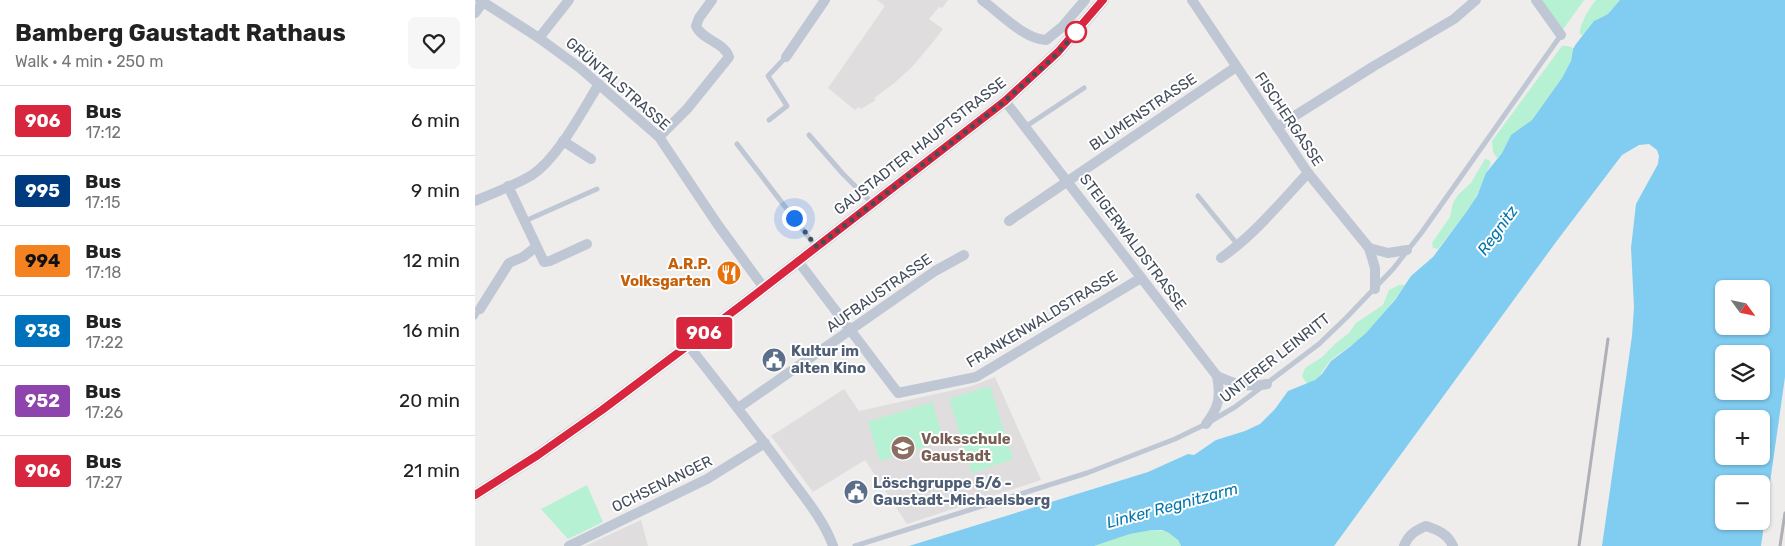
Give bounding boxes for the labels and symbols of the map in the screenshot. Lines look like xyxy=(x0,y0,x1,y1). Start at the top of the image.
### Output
unlabelled marker xyxy=(1065,21,1087,43)
street label: GRÜNTALSTRASSE xyxy=(562,34,674,134)
street label: BLUMENSTRASSE xyxy=(1086,69,1200,155)
street label: FISCHERGASSE xyxy=(1251,69,1327,169)
street label: GAUSTADTER HAUPTSTRASSE xyxy=(830,73,1010,219)
street label: STEIGERWALDSTRASSE xyxy=(1076,170,1190,314)
water label: Regnitz xyxy=(1473,202,1522,259)
your location xyxy=(782,206,807,231)
street label: AUFBAUSTRASSE xyxy=(823,250,935,336)
place label: A.R.P. Volksgarten xyxy=(620,255,711,290)
restaurant icon: A.R.P. Volksgarten xyxy=(716,260,742,286)
street label: FRANKENWALDSTRASSE xyxy=(963,267,1121,371)
north arrow xyxy=(1715,280,1770,335)
street label: UNTERER LEINRITT xyxy=(1216,309,1334,406)
line badge: 906 xyxy=(675,317,733,349)
place label: Kultur im alten Kino xyxy=(791,342,866,377)
public building icon: Kultur im alten Kino xyxy=(761,347,787,373)
place label: Volksschule Gaustadt xyxy=(921,430,1011,465)
school or university icon: Volksschule Gaustadt xyxy=(890,435,916,461)
street label: OCHSENANGER xyxy=(609,452,715,516)
place label: Löschgruppe 5/6 - Gaustadt-Michaelsberg xyxy=(873,474,1050,509)
public building icon: Löschgruppe 5/6 - Gaustadt-Michaelsberg xyxy=(843,479,869,505)
water label: Linker Regnitzarm xyxy=(1104,479,1240,532)

